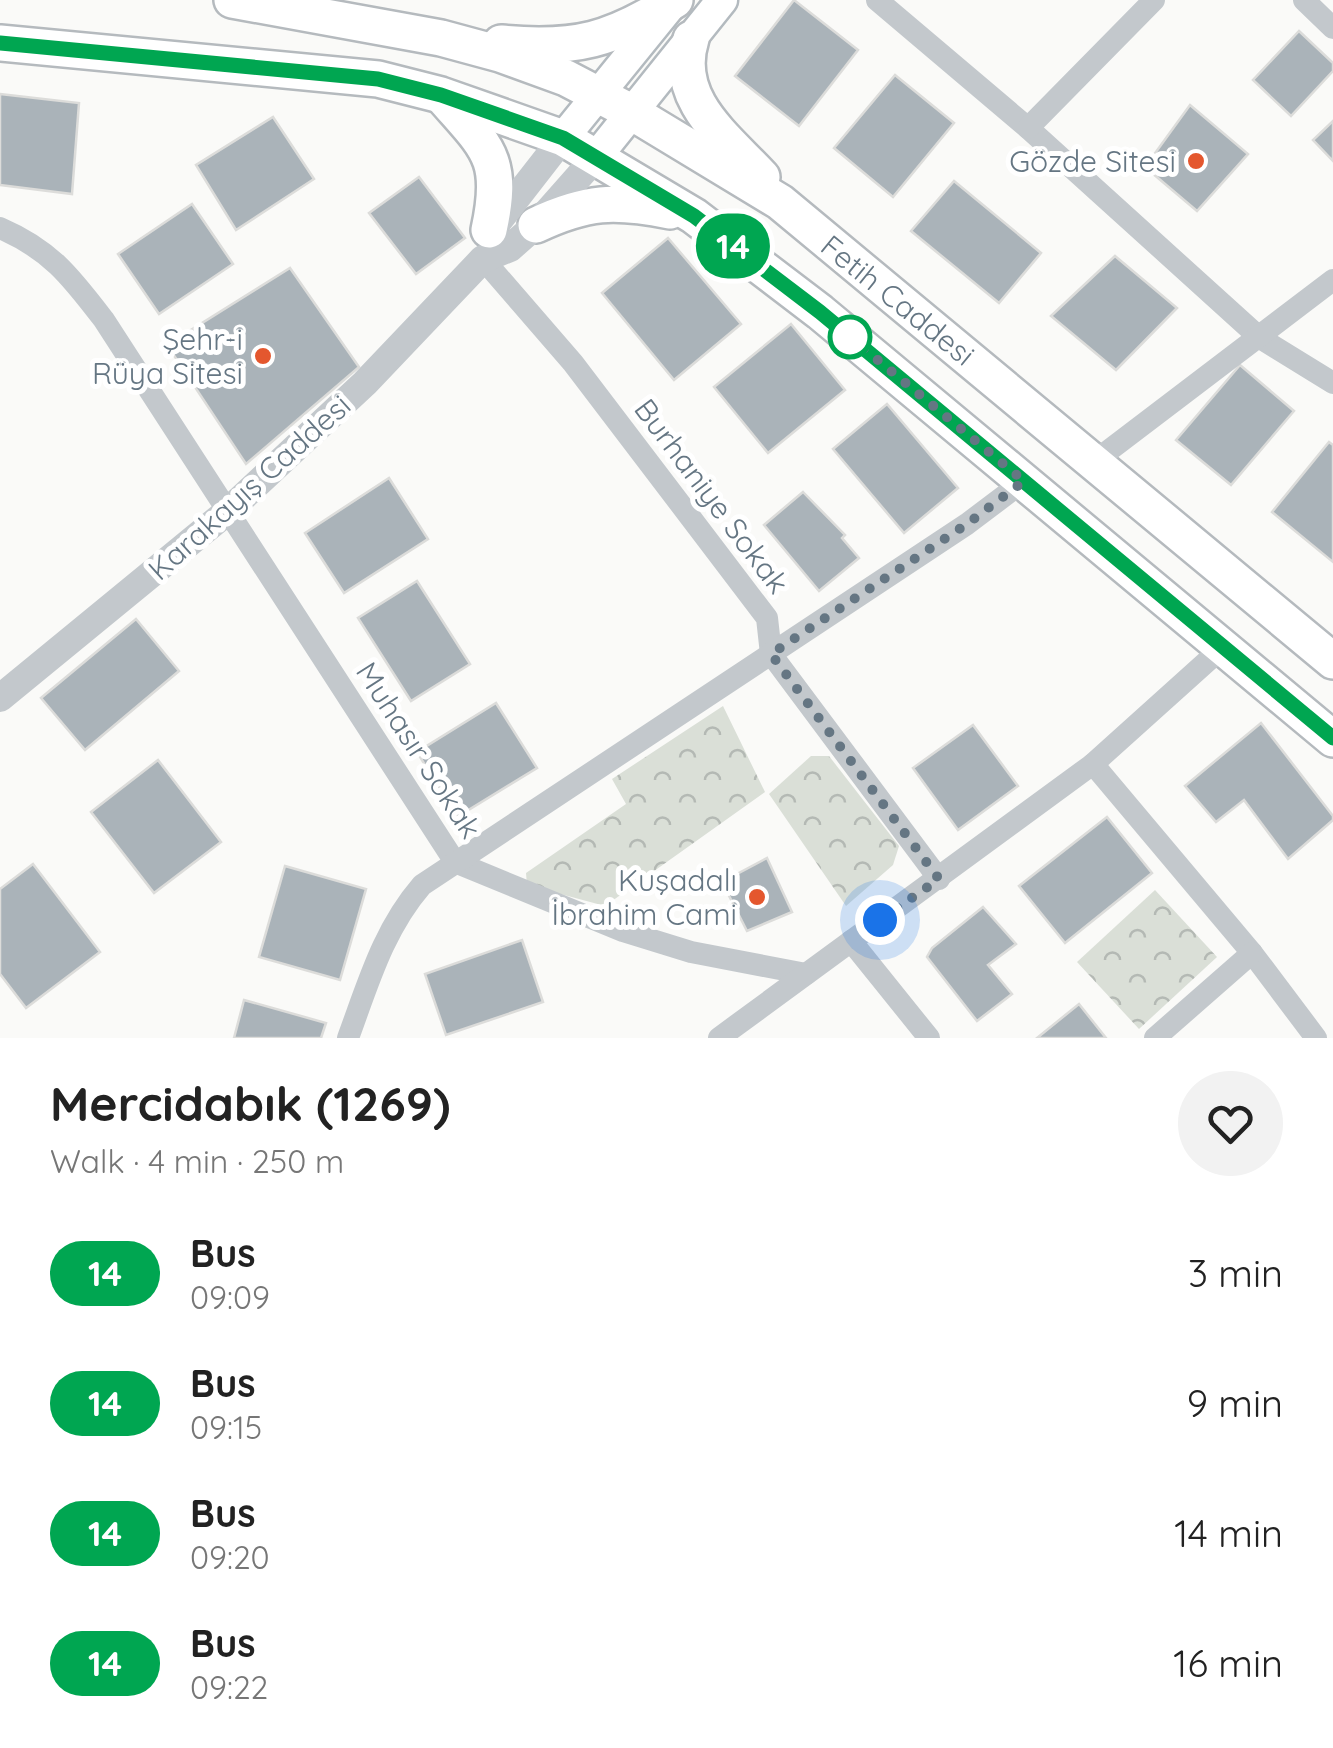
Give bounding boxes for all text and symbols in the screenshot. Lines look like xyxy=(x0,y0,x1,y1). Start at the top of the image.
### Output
place label: Gözde Sitesi xyxy=(1009,142,1176,180)
marker: Gözde Sitesi xyxy=(1185,150,1207,172)
line badge: 14 xyxy=(688,214,778,278)
text: 14 xyxy=(716,224,750,268)
street label: Fetih Caddesi xyxy=(813,226,983,374)
unlabelled marker xyxy=(829,316,871,358)
place label: Şehr-i Rüya Sitesi xyxy=(92,320,243,392)
marker: Şehr-i Rüya Sitesi xyxy=(252,345,274,367)
street label: Karakayış Caddesi xyxy=(140,386,358,588)
street label: Burhaniye Sokak xyxy=(626,391,798,601)
street label: Muhasır Sokak xyxy=(348,655,490,845)
place label: Kuşadalı İbrahim Cami xyxy=(551,861,737,933)
marker: Kuşadalı İbrahim Cami xyxy=(746,886,768,908)
your location xyxy=(855,895,905,945)
button: heart xyxy=(1178,1071,1283,1176)
text: Mercidabık (1269) xyxy=(50,1073,450,1133)
text: Walk · 4 min · 250 m xyxy=(50,1141,344,1181)
text: Bus xyxy=(190,1229,256,1277)
text: 3 min xyxy=(1188,1249,1283,1297)
text: 14 xyxy=(88,1251,122,1295)
text: 09:09 xyxy=(190,1277,270,1317)
text: Bus xyxy=(190,1359,256,1407)
text: 9 min xyxy=(1187,1379,1283,1427)
text: 14 xyxy=(88,1381,122,1425)
text: 09:15 xyxy=(190,1407,262,1447)
text: Bus xyxy=(190,1489,256,1537)
text: 14 min xyxy=(1174,1509,1283,1557)
text: 14 xyxy=(88,1511,122,1555)
text: 09:20 xyxy=(190,1537,270,1577)
text: Bus xyxy=(190,1619,256,1667)
text: 16 min xyxy=(1173,1639,1283,1687)
text: 14 xyxy=(88,1641,122,1685)
text: 09:22 xyxy=(190,1667,268,1707)

